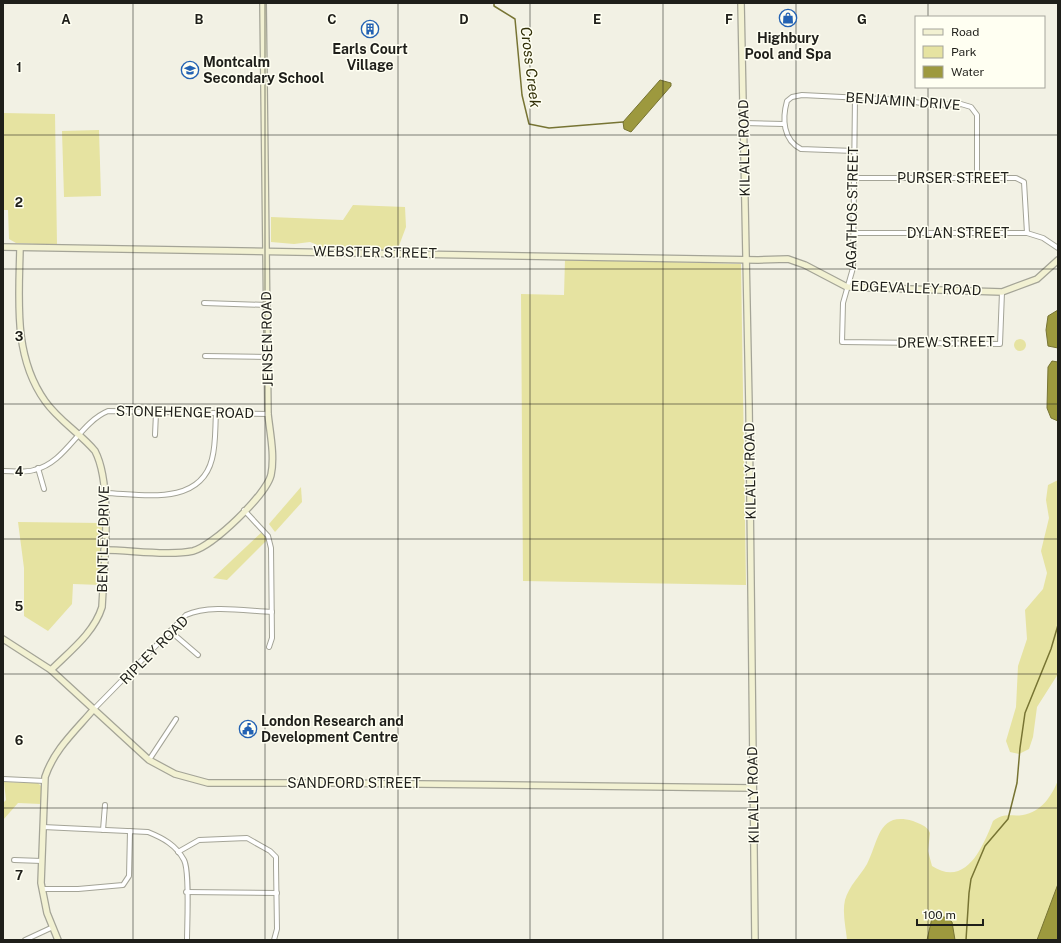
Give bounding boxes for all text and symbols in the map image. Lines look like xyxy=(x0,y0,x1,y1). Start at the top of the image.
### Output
shop icon: Highbury Pool and Spa xyxy=(778,8,798,28)
text: A xyxy=(61,12,71,27)
text: B xyxy=(195,12,204,27)
text: C xyxy=(327,12,337,27)
text: D xyxy=(459,12,469,27)
text: E xyxy=(593,12,601,27)
text: F xyxy=(725,12,733,27)
text: G xyxy=(857,12,867,27)
legend xyxy=(915,16,1045,88)
building icon: Earls Court Village xyxy=(360,19,380,39)
water label: Cross Creek xyxy=(518,25,545,109)
text: Road xyxy=(951,25,979,39)
place label: Highbury Pool and Spa xyxy=(745,30,831,62)
place label: Earls Court Village xyxy=(332,41,408,73)
text: Park xyxy=(951,45,977,59)
place label: Montcalm Secondary School xyxy=(203,54,325,86)
text: 1 xyxy=(16,60,22,75)
school or university icon: Montcalm Secondary School xyxy=(180,60,200,80)
text: Water xyxy=(951,65,985,79)
street label: BENJAMIN DRIVE xyxy=(845,89,961,113)
street label: KILALLY ROAD xyxy=(735,99,753,197)
street label: AGATHOS STREET xyxy=(843,146,861,270)
street label: PURSER STREET xyxy=(897,170,1009,186)
text: 2 xyxy=(15,195,23,210)
street label: DYLAN STREET xyxy=(907,225,1009,241)
street label: WEBSTER STREET xyxy=(313,243,437,261)
street label: EDGEVALLEY ROAD xyxy=(850,278,982,298)
street label: JENSEN ROAD xyxy=(258,291,276,387)
text: 3 xyxy=(15,329,24,344)
street label: DREW STREET xyxy=(897,333,995,351)
street label: STONEHENGE ROAD xyxy=(116,403,254,421)
street label: KILALLY ROAD xyxy=(741,422,759,520)
text: 4 xyxy=(15,464,24,479)
street label: BENTLEY DRIVE xyxy=(94,485,112,593)
text: 5 xyxy=(15,599,24,614)
street label: RIPLEY ROAD xyxy=(117,613,191,687)
place label: London Research and Development Centre xyxy=(261,713,404,745)
public building icon: London Research and Development Centre xyxy=(238,719,258,739)
text: 6 xyxy=(15,733,24,748)
street label: KILALLY ROAD xyxy=(744,746,762,844)
street label: SANDFORD STREET xyxy=(287,775,421,791)
text: 7 xyxy=(15,868,23,883)
scale bar xyxy=(917,901,983,927)
text: 100 m xyxy=(923,908,956,922)

